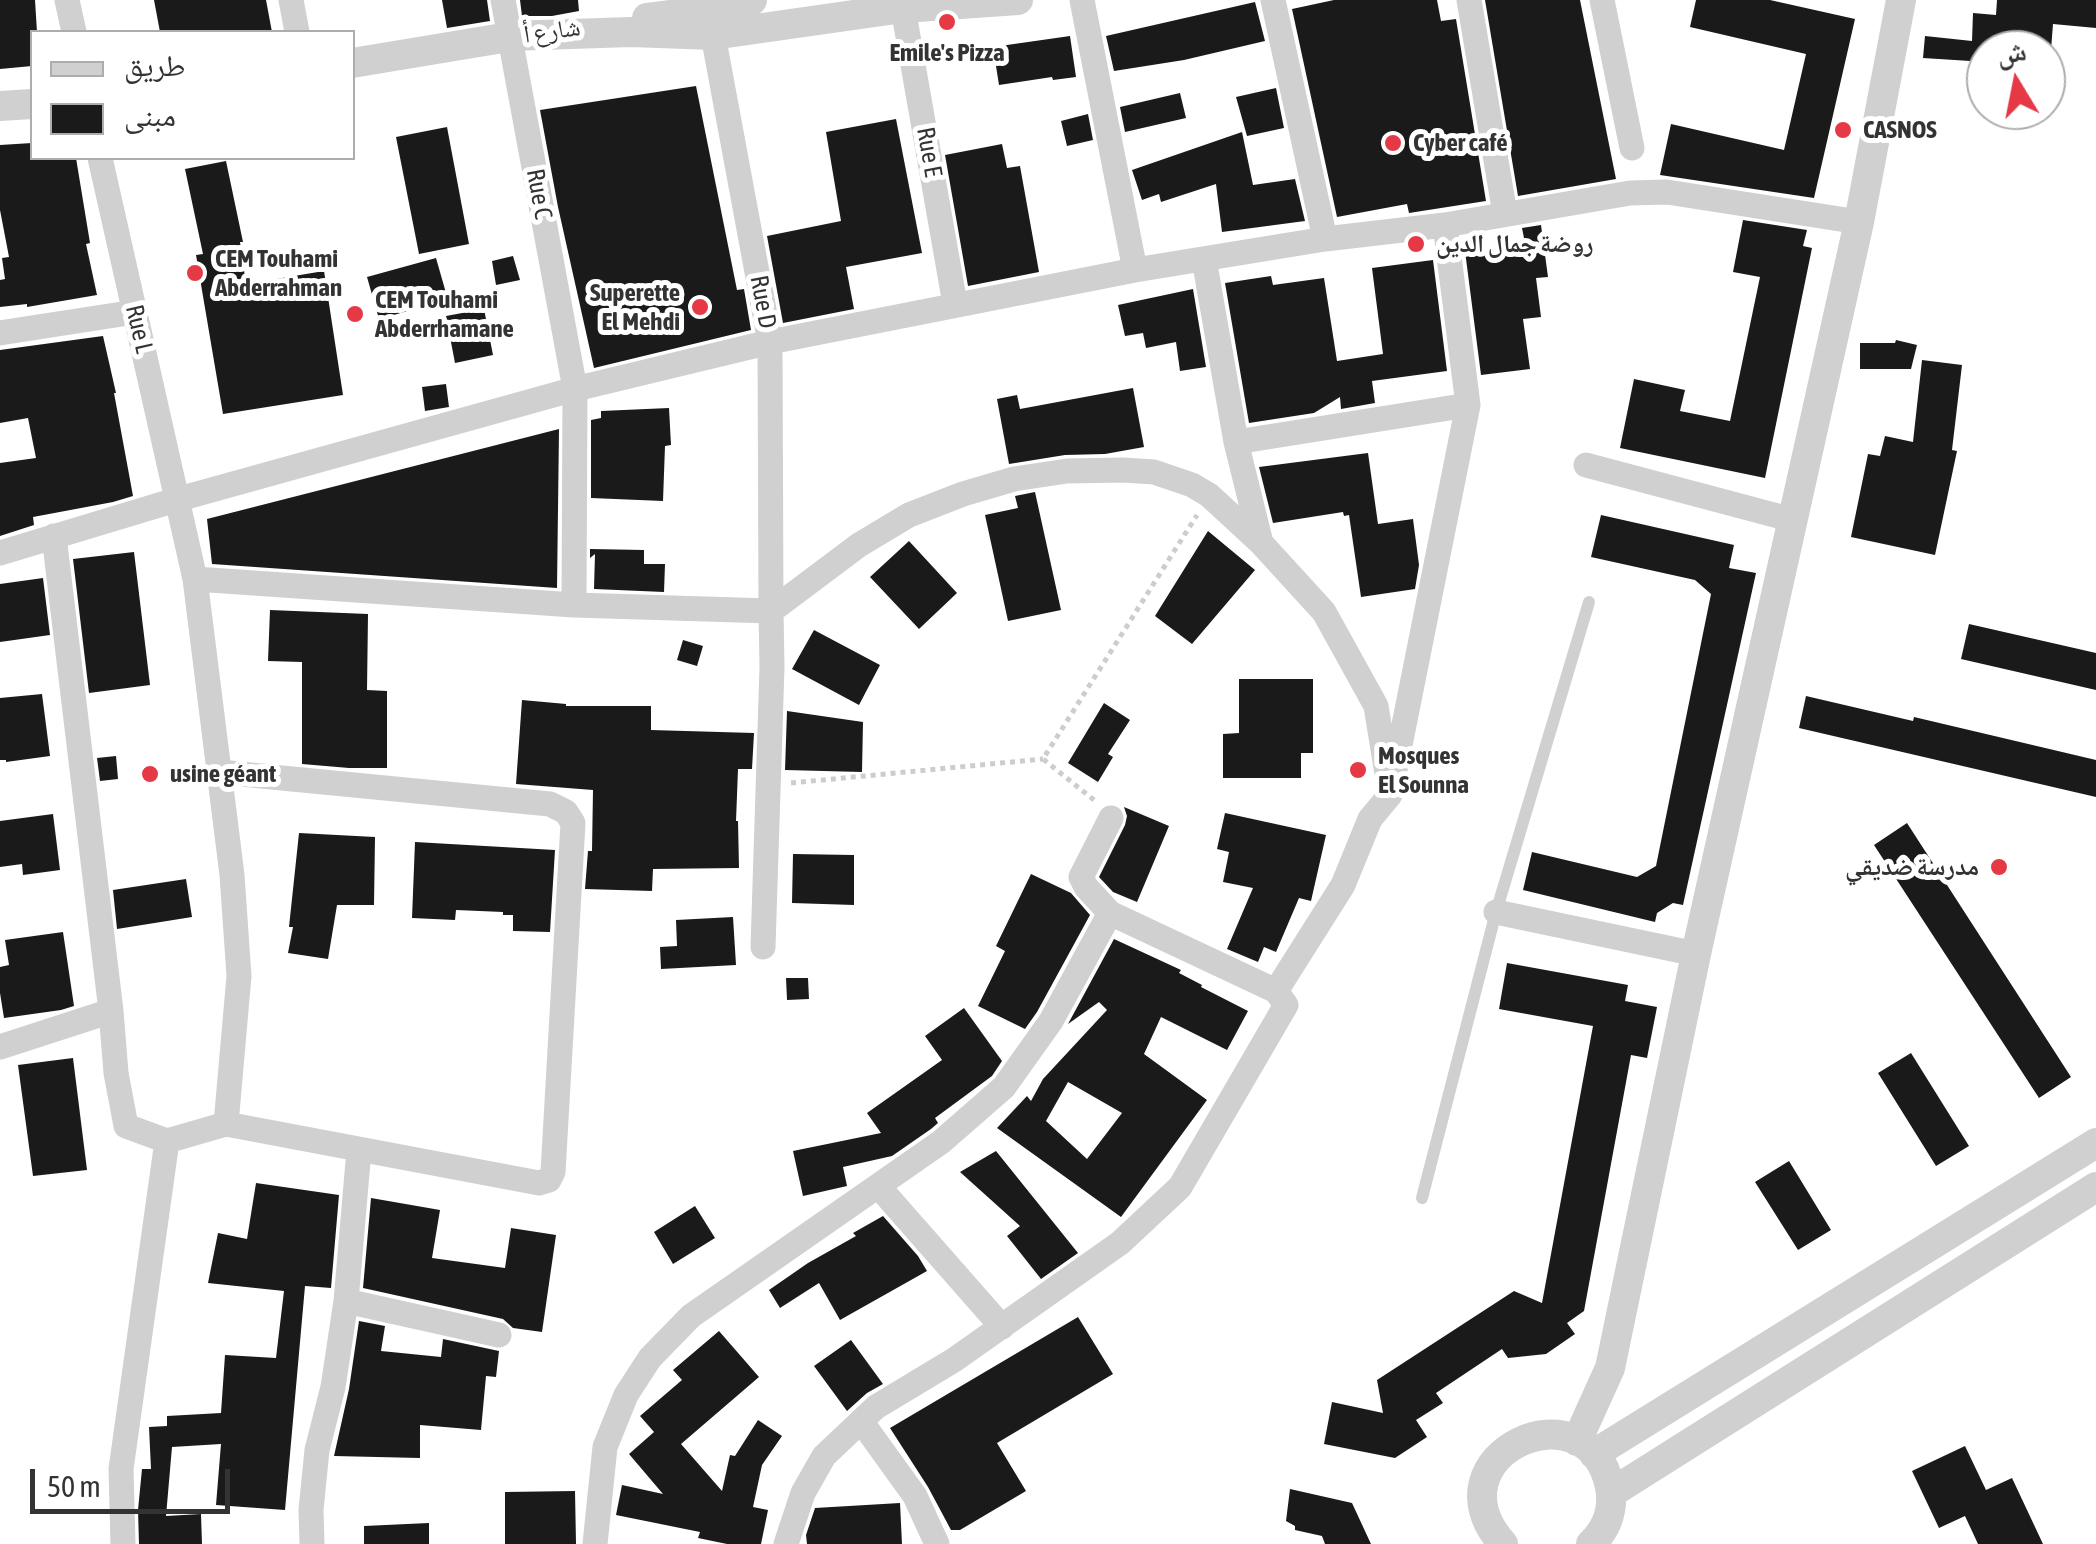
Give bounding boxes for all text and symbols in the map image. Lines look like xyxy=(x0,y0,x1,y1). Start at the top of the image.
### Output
marker: Emile's Pizza xyxy=(936,11,958,33)
street label: شارع أ xyxy=(522,12,582,50)
legend xyxy=(30,30,355,160)
north arrow xyxy=(1966,30,2066,130)
text: ش xyxy=(1994,34,2029,71)
place label: Emile's Pizza xyxy=(889,38,1005,68)
text: طريق xyxy=(124,48,185,82)
text: مبنى xyxy=(124,98,176,132)
place label: CASNOS xyxy=(1863,115,1937,145)
marker: CASNOS xyxy=(1832,119,1854,141)
street label: Rue E xyxy=(910,125,948,179)
place label: Cyber café xyxy=(1413,128,1508,158)
marker: Cyber café xyxy=(1382,132,1404,154)
street label: Rue C xyxy=(520,166,558,222)
place label: روضة جمال الدين xyxy=(1436,229,1593,259)
marker: روضة جمال الدين xyxy=(1405,233,1427,255)
place label: CEM Touhami Abderrahman xyxy=(215,244,342,303)
marker: CEM Touhami Abderrahman xyxy=(184,262,206,284)
street label: Rue D xyxy=(744,273,782,331)
place label: Superette El Mehdi xyxy=(590,278,680,337)
place label: CEM Touhami Abderrhamane xyxy=(375,285,514,344)
marker: Superette El Mehdi xyxy=(689,296,711,318)
street label: Rue L xyxy=(119,302,159,356)
marker: CEM Touhami Abderrhamane xyxy=(344,303,366,325)
place label: Mosques El Sounna xyxy=(1378,741,1469,800)
place label: usine géant xyxy=(170,759,276,789)
marker: Mosques El Sounna xyxy=(1347,759,1369,781)
marker: usine géant xyxy=(139,763,161,785)
place label: مدرسة ضديقي xyxy=(1845,852,1979,882)
marker: مدرسة ضديقي xyxy=(1988,856,2010,878)
scale bar xyxy=(35,1449,235,1511)
text: 50 m xyxy=(47,1469,101,1503)

